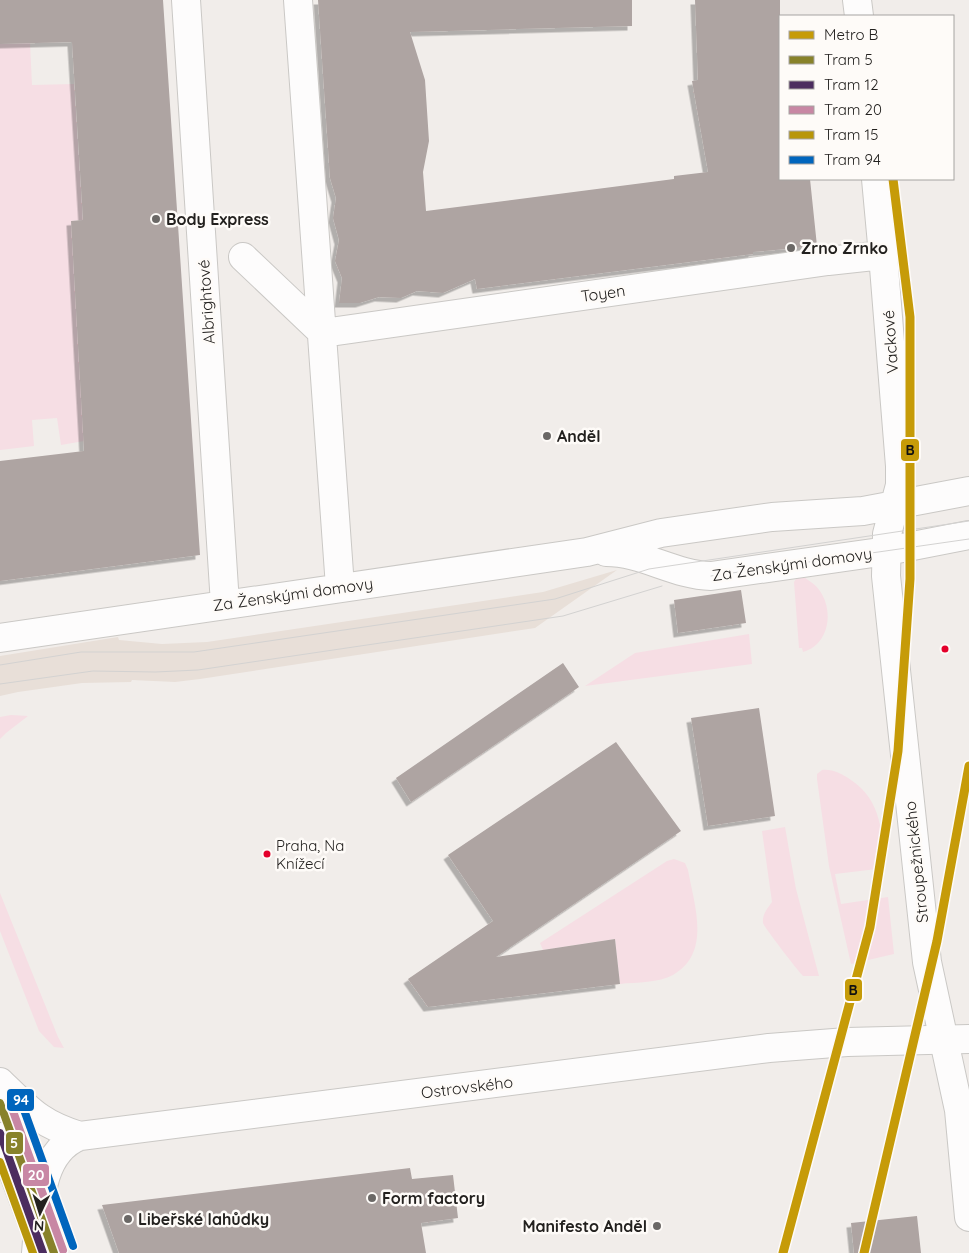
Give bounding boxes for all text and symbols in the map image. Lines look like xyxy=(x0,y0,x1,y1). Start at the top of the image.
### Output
legend xyxy=(779,15,954,180)
text: Metro B xyxy=(824,25,879,44)
text: Tram 5 xyxy=(824,50,873,69)
text: Tram 12 xyxy=(824,75,878,94)
text: Tram 20 xyxy=(824,100,882,119)
text: Tram 15 xyxy=(824,125,878,144)
text: Tram 94 xyxy=(824,150,881,169)
place label: Body Express xyxy=(166,209,269,229)
marker: Body Express xyxy=(150,213,162,225)
place label: Zrno Zrnko xyxy=(801,238,888,258)
marker: Zrno Zrnko xyxy=(785,242,797,254)
street label: Albrightové xyxy=(193,259,219,345)
street label: Toyen xyxy=(579,280,627,306)
street label: Vackové xyxy=(878,310,902,374)
place label: Anděl xyxy=(557,426,601,446)
marker: Anděl xyxy=(541,430,553,442)
line badge: B xyxy=(900,438,920,462)
text: B xyxy=(905,441,915,459)
street label: Za Ženskými domovy xyxy=(711,543,873,585)
street label: Za Ženskými domovy xyxy=(212,573,374,615)
unlabelled marker xyxy=(940,644,950,654)
street label: Stroupežnického xyxy=(900,800,932,924)
place label: Praha, Na Knížecí xyxy=(276,836,344,873)
marker: Praha, Na Knížecí xyxy=(262,849,272,859)
line badge: B xyxy=(844,978,863,1002)
text: B xyxy=(848,981,858,999)
street label: Ostrovského xyxy=(420,1071,514,1103)
line badge: 94 xyxy=(6,1088,35,1112)
text: 94 xyxy=(13,1091,29,1109)
line badge: 5 xyxy=(5,1131,24,1155)
text: 5 xyxy=(10,1134,18,1152)
line badge: 20 xyxy=(22,1163,50,1187)
text: 20 xyxy=(28,1166,45,1184)
north arrow xyxy=(15,1188,65,1238)
place label: Form factory xyxy=(382,1188,485,1208)
marker: Form factory xyxy=(366,1192,378,1204)
place label: Libeřské lahůdky xyxy=(138,1209,269,1229)
marker: Libeřské lahůdky xyxy=(122,1213,134,1225)
place label: Manifesto Anděl xyxy=(522,1216,647,1236)
text: N xyxy=(33,1217,45,1235)
marker: Manifesto Anděl xyxy=(651,1220,663,1232)

